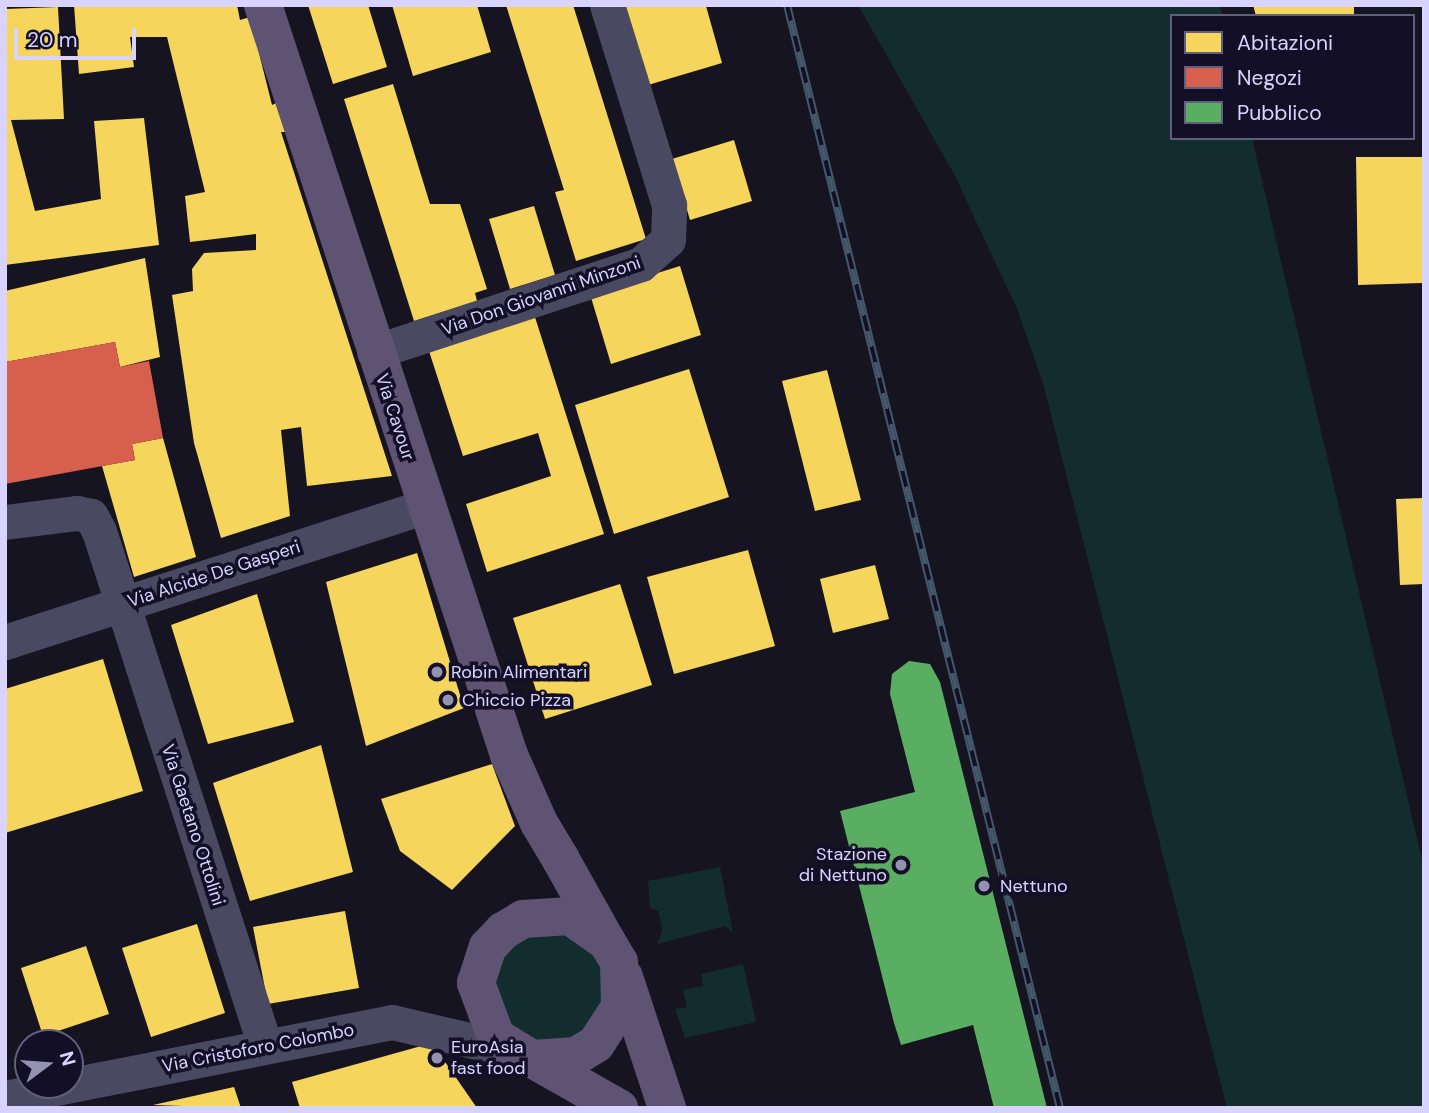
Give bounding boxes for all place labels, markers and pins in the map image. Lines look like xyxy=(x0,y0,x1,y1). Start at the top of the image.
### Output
place label: Robin Alimentari xyxy=(451,661,587,683)
marker: Robin Alimentari xyxy=(429,664,445,680)
place label: Chiccio Pizza xyxy=(462,689,571,711)
marker: Chiccio Pizza xyxy=(440,692,456,708)
place label: Stazione di Nettuno xyxy=(799,844,887,886)
marker: Stazione di Nettuno xyxy=(893,857,909,873)
place label: Nettuno xyxy=(1000,875,1068,897)
marker: Nettuno xyxy=(974,876,994,896)
place label: EuroAsia fast food xyxy=(451,1037,525,1080)
marker: EuroAsia fast food xyxy=(429,1050,445,1066)

